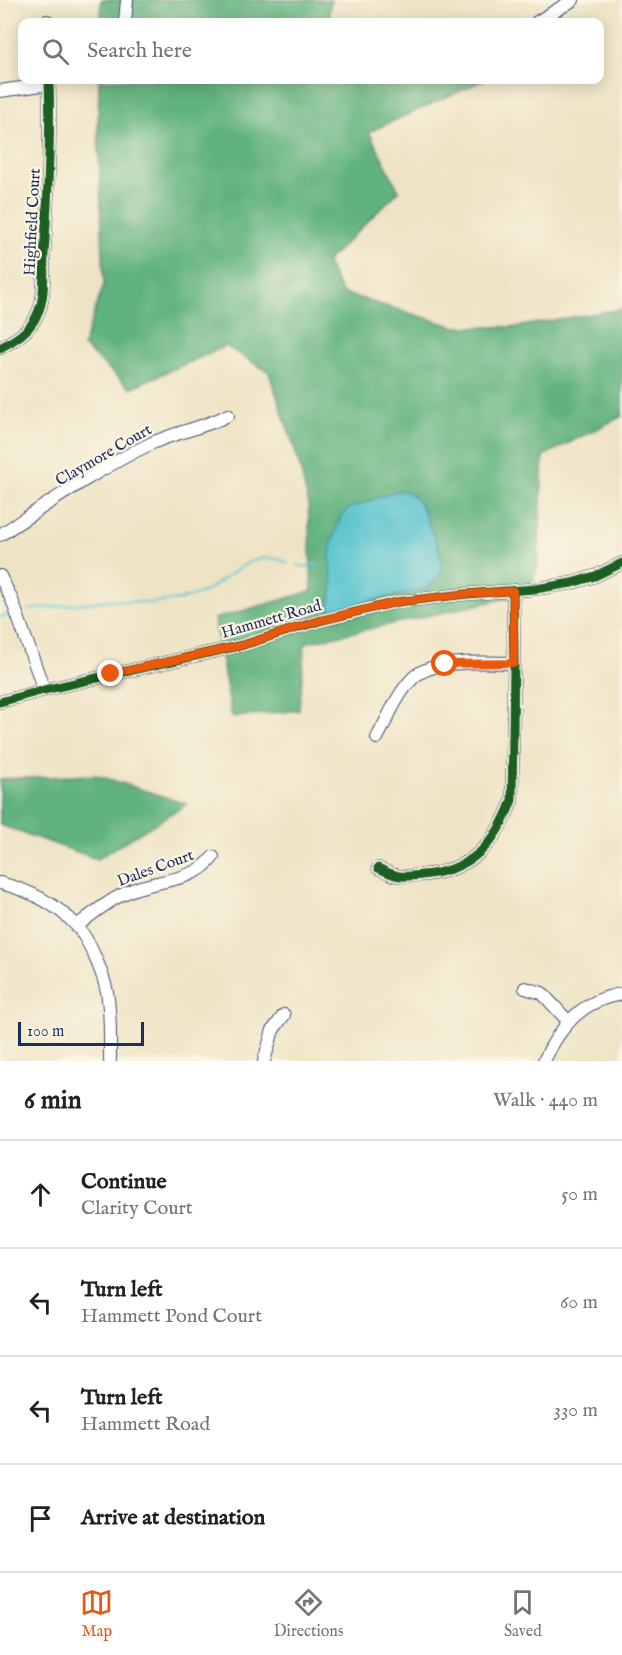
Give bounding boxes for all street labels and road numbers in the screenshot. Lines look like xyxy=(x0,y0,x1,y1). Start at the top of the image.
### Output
street label: Highfield Court xyxy=(20,167,46,276)
street label: Claymore Court xyxy=(52,420,156,491)
street label: Hammett Road xyxy=(219,596,324,644)
street label: Dales Court xyxy=(115,846,197,892)

